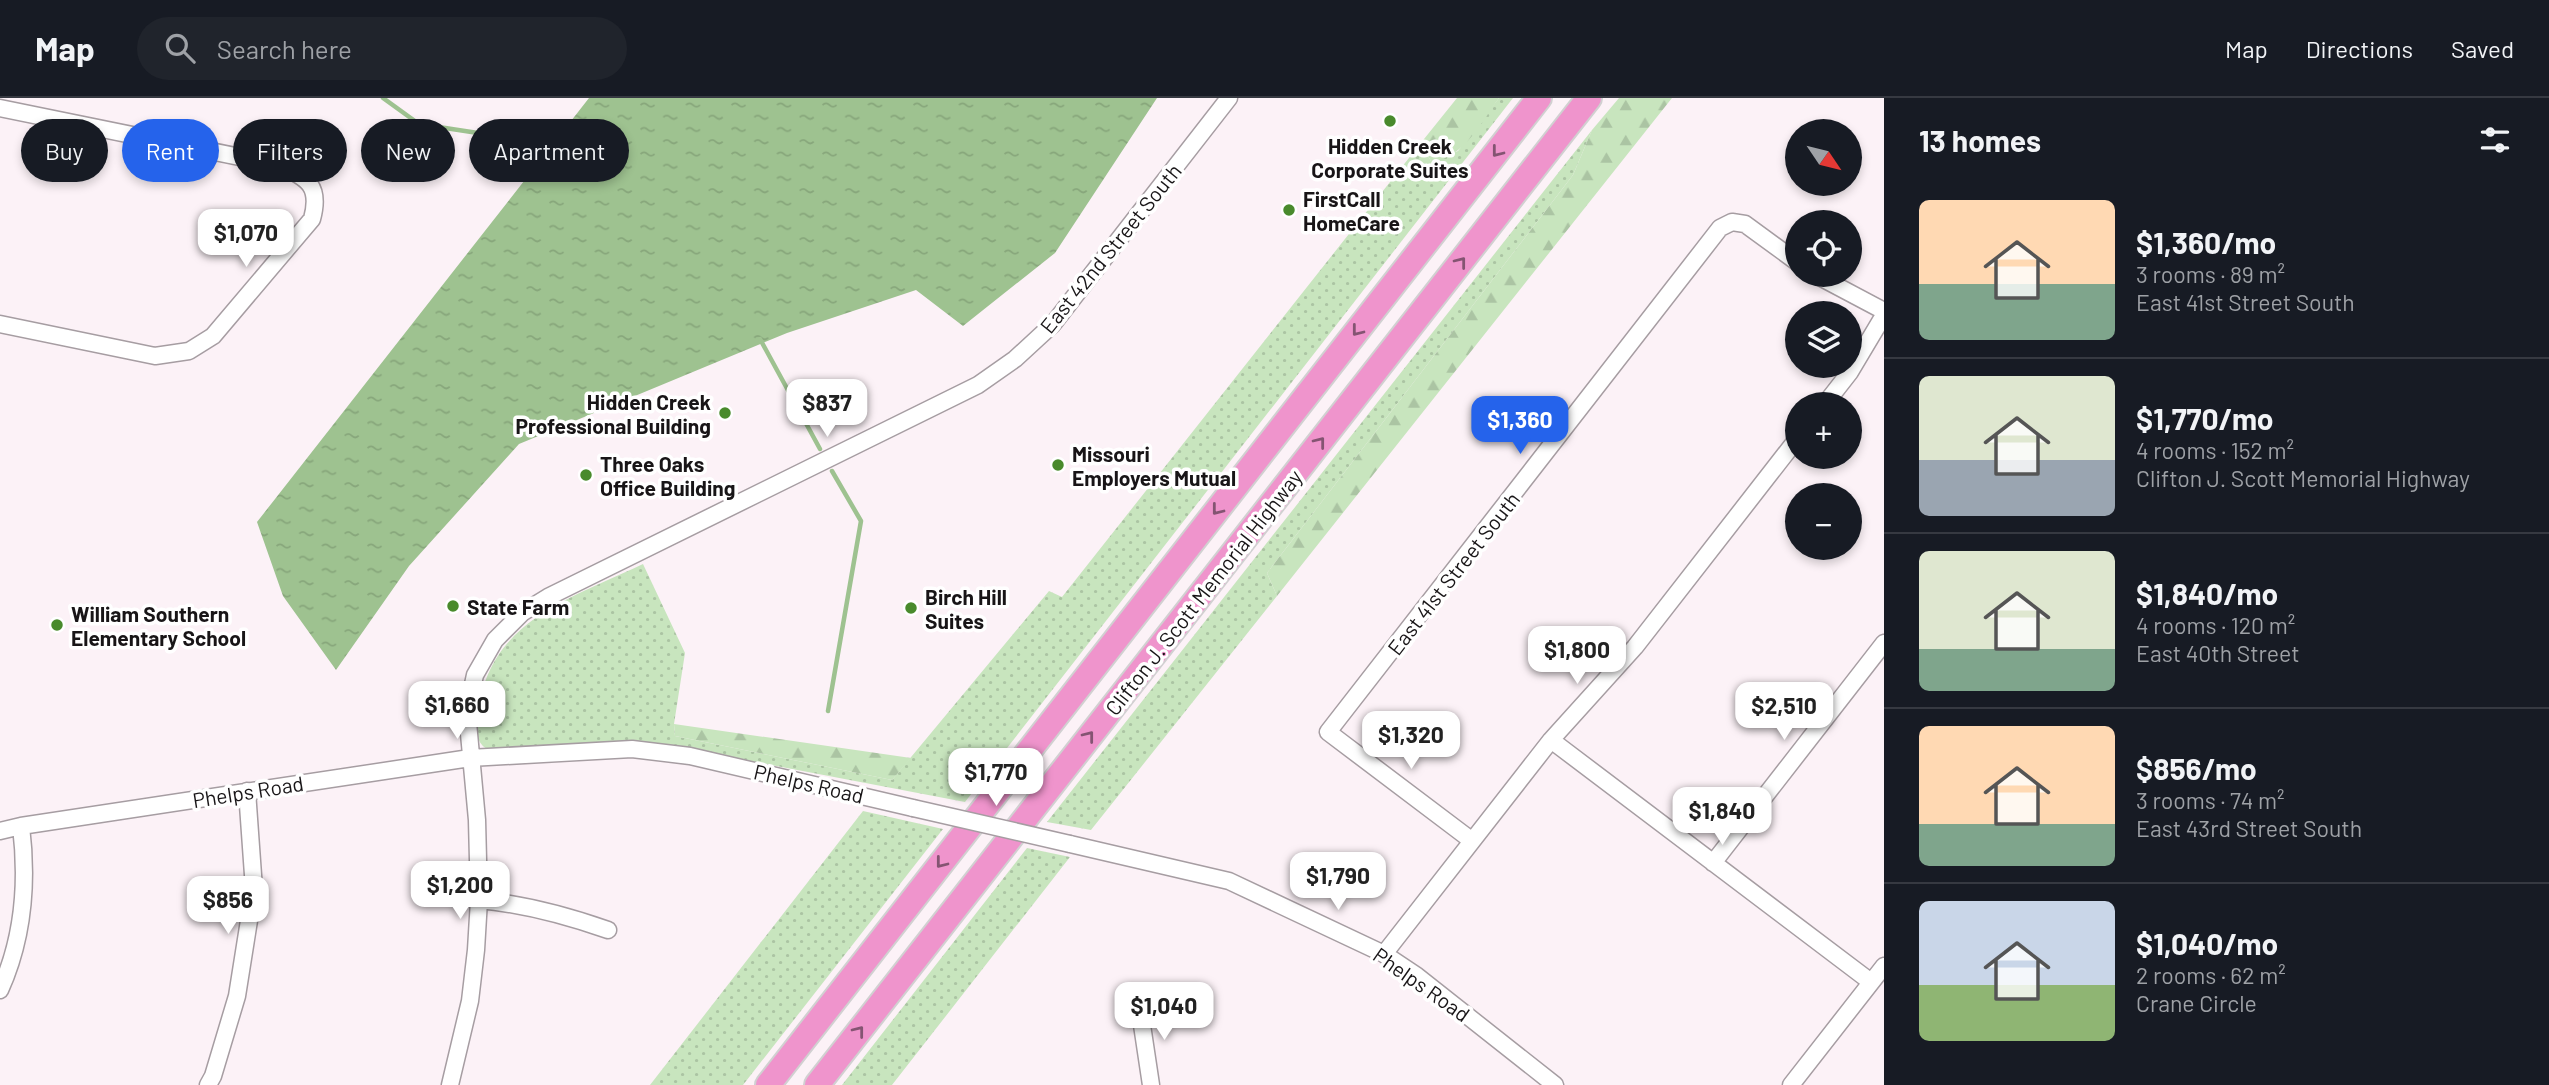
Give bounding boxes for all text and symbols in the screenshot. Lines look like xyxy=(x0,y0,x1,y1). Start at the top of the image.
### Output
search box xyxy=(137,17,627,80)
text: Map xyxy=(35,28,95,68)
icon: search xyxy=(161,29,199,67)
text: Search here xyxy=(217,33,352,64)
text: Map xyxy=(2225,34,2268,63)
text: Directions xyxy=(2306,34,2413,63)
text: Saved xyxy=(2451,34,2514,63)
marker: Hidden Creek Corporate Suites xyxy=(1382,113,1398,129)
chip: Buy xyxy=(21,119,108,182)
chip: Rent xyxy=(122,119,219,182)
chip: Filters xyxy=(233,119,347,182)
chip: New xyxy=(361,119,455,182)
chip: Apartment xyxy=(469,119,629,182)
north arrow xyxy=(1785,119,1862,196)
map controls xyxy=(1785,119,1862,560)
icon: filters xyxy=(2476,121,2514,159)
text: 13 homes xyxy=(1919,122,2041,158)
place label: Hidden Creek Corporate Suites xyxy=(1311,133,1469,182)
one-way arrow xyxy=(1493,144,1506,156)
street label: East 42nd Street South xyxy=(1034,158,1186,338)
place label: FirstCall HomeCare xyxy=(1303,186,1400,235)
marker: FirstCall HomeCare xyxy=(1281,202,1297,218)
pin: $1,070 xyxy=(189,209,303,269)
button: locate xyxy=(1785,210,1862,287)
text: $1,070 xyxy=(214,218,278,246)
text: $1,360/mo xyxy=(2136,224,2276,260)
icon: home xyxy=(1975,228,2059,312)
one-way arrow xyxy=(1452,258,1465,270)
text: 3 rooms · 89 m² xyxy=(2136,260,2285,288)
text: East 41st Street South xyxy=(2136,288,2355,316)
button: layers xyxy=(1785,301,1862,378)
one-way arrow xyxy=(1353,323,1366,336)
pin: $837 xyxy=(786,380,868,439)
text: $837 xyxy=(802,388,852,416)
place label: Hidden Creek Professional Building xyxy=(515,389,711,438)
button: + xyxy=(1785,392,1862,469)
pin: $1,360 xyxy=(1463,396,1577,456)
text: $1,770/mo xyxy=(2136,400,2274,436)
icon: home xyxy=(1975,404,2059,488)
marker: Hidden Creek Professional Building xyxy=(717,405,733,421)
text: $1,360 xyxy=(1487,405,1553,433)
text: 4 rooms · 152 m² xyxy=(2136,436,2294,464)
one-way arrow xyxy=(1312,437,1325,449)
place label: Missouri Employers Mutual xyxy=(1072,441,1236,490)
place label: Three Oaks Office Building xyxy=(600,451,736,500)
marker: Missouri Employers Mutual xyxy=(1050,457,1066,473)
street label: Clifton J. Scott Memorial Highway xyxy=(1099,464,1307,720)
text: Clifton J. Scott Memorial Highway xyxy=(2136,464,2470,492)
marker: Three Oaks Office Building xyxy=(578,467,594,483)
button: − xyxy=(1785,483,1862,560)
street label: East 41st Street South xyxy=(1382,487,1524,659)
one-way arrow xyxy=(1213,503,1226,515)
text: $1,840/mo xyxy=(2136,575,2278,611)
icon: home xyxy=(1975,579,2059,663)
place label: Birch Hill Suites xyxy=(925,584,1007,633)
place label: State Farm xyxy=(467,594,569,619)
marker: State Farm xyxy=(445,598,461,614)
marker: Birch Hill Suites xyxy=(903,600,919,616)
place label: William Southern Elementary School xyxy=(71,601,246,650)
text: 4 rooms · 120 m² xyxy=(2136,611,2295,639)
marker: William Southern Elementary School xyxy=(49,617,65,633)
pin: $1,800 xyxy=(1520,626,1634,686)
text: $1,800 xyxy=(1544,635,1610,663)
text: East 40th Street xyxy=(2136,639,2300,667)
pin: $1,660 xyxy=(400,682,514,741)
pin: $2,510 xyxy=(1727,682,1841,742)
text: $1,660 xyxy=(424,690,490,718)
text: $2,510 xyxy=(1751,691,1817,719)
pin: $1,320 xyxy=(1354,712,1468,771)
text: $1,320 xyxy=(1378,720,1444,748)
one-way arrow xyxy=(1081,732,1094,744)
pin: $1,770 xyxy=(939,748,1053,808)
text: $856/mo xyxy=(2136,750,2257,786)
icon: home xyxy=(1975,754,2059,838)
text: $1,770 xyxy=(964,757,1028,785)
street label: Phelps Road xyxy=(752,758,866,808)
street label: Phelps Road xyxy=(191,770,305,812)
text: 3 rooms · 74 m² xyxy=(2136,786,2285,814)
pin: $1,840 xyxy=(1665,788,1779,847)
text: $1,840 xyxy=(1689,796,1755,824)
text: East 43rd Street South xyxy=(2136,814,2362,842)
pin: $1,790 xyxy=(1281,852,1395,912)
one-way arrow xyxy=(937,856,950,868)
text: $1,790 xyxy=(1306,861,1370,889)
pin: $1,200 xyxy=(403,862,517,921)
text: $1,200 xyxy=(427,870,493,898)
pin: $856 xyxy=(187,876,269,936)
text: $856 xyxy=(203,885,253,913)
text: $1,040/mo xyxy=(2136,925,2278,961)
icon: home xyxy=(1975,929,2059,1013)
street label: Phelps Road xyxy=(1369,942,1475,1026)
text: 2 rooms · 62 m² xyxy=(2136,961,2286,989)
pin: $1,040 xyxy=(1107,982,1221,1042)
text: Crane Circle xyxy=(2136,989,2257,1017)
text: $1,040 xyxy=(1131,991,1197,1019)
one-way arrow xyxy=(850,1027,863,1039)

